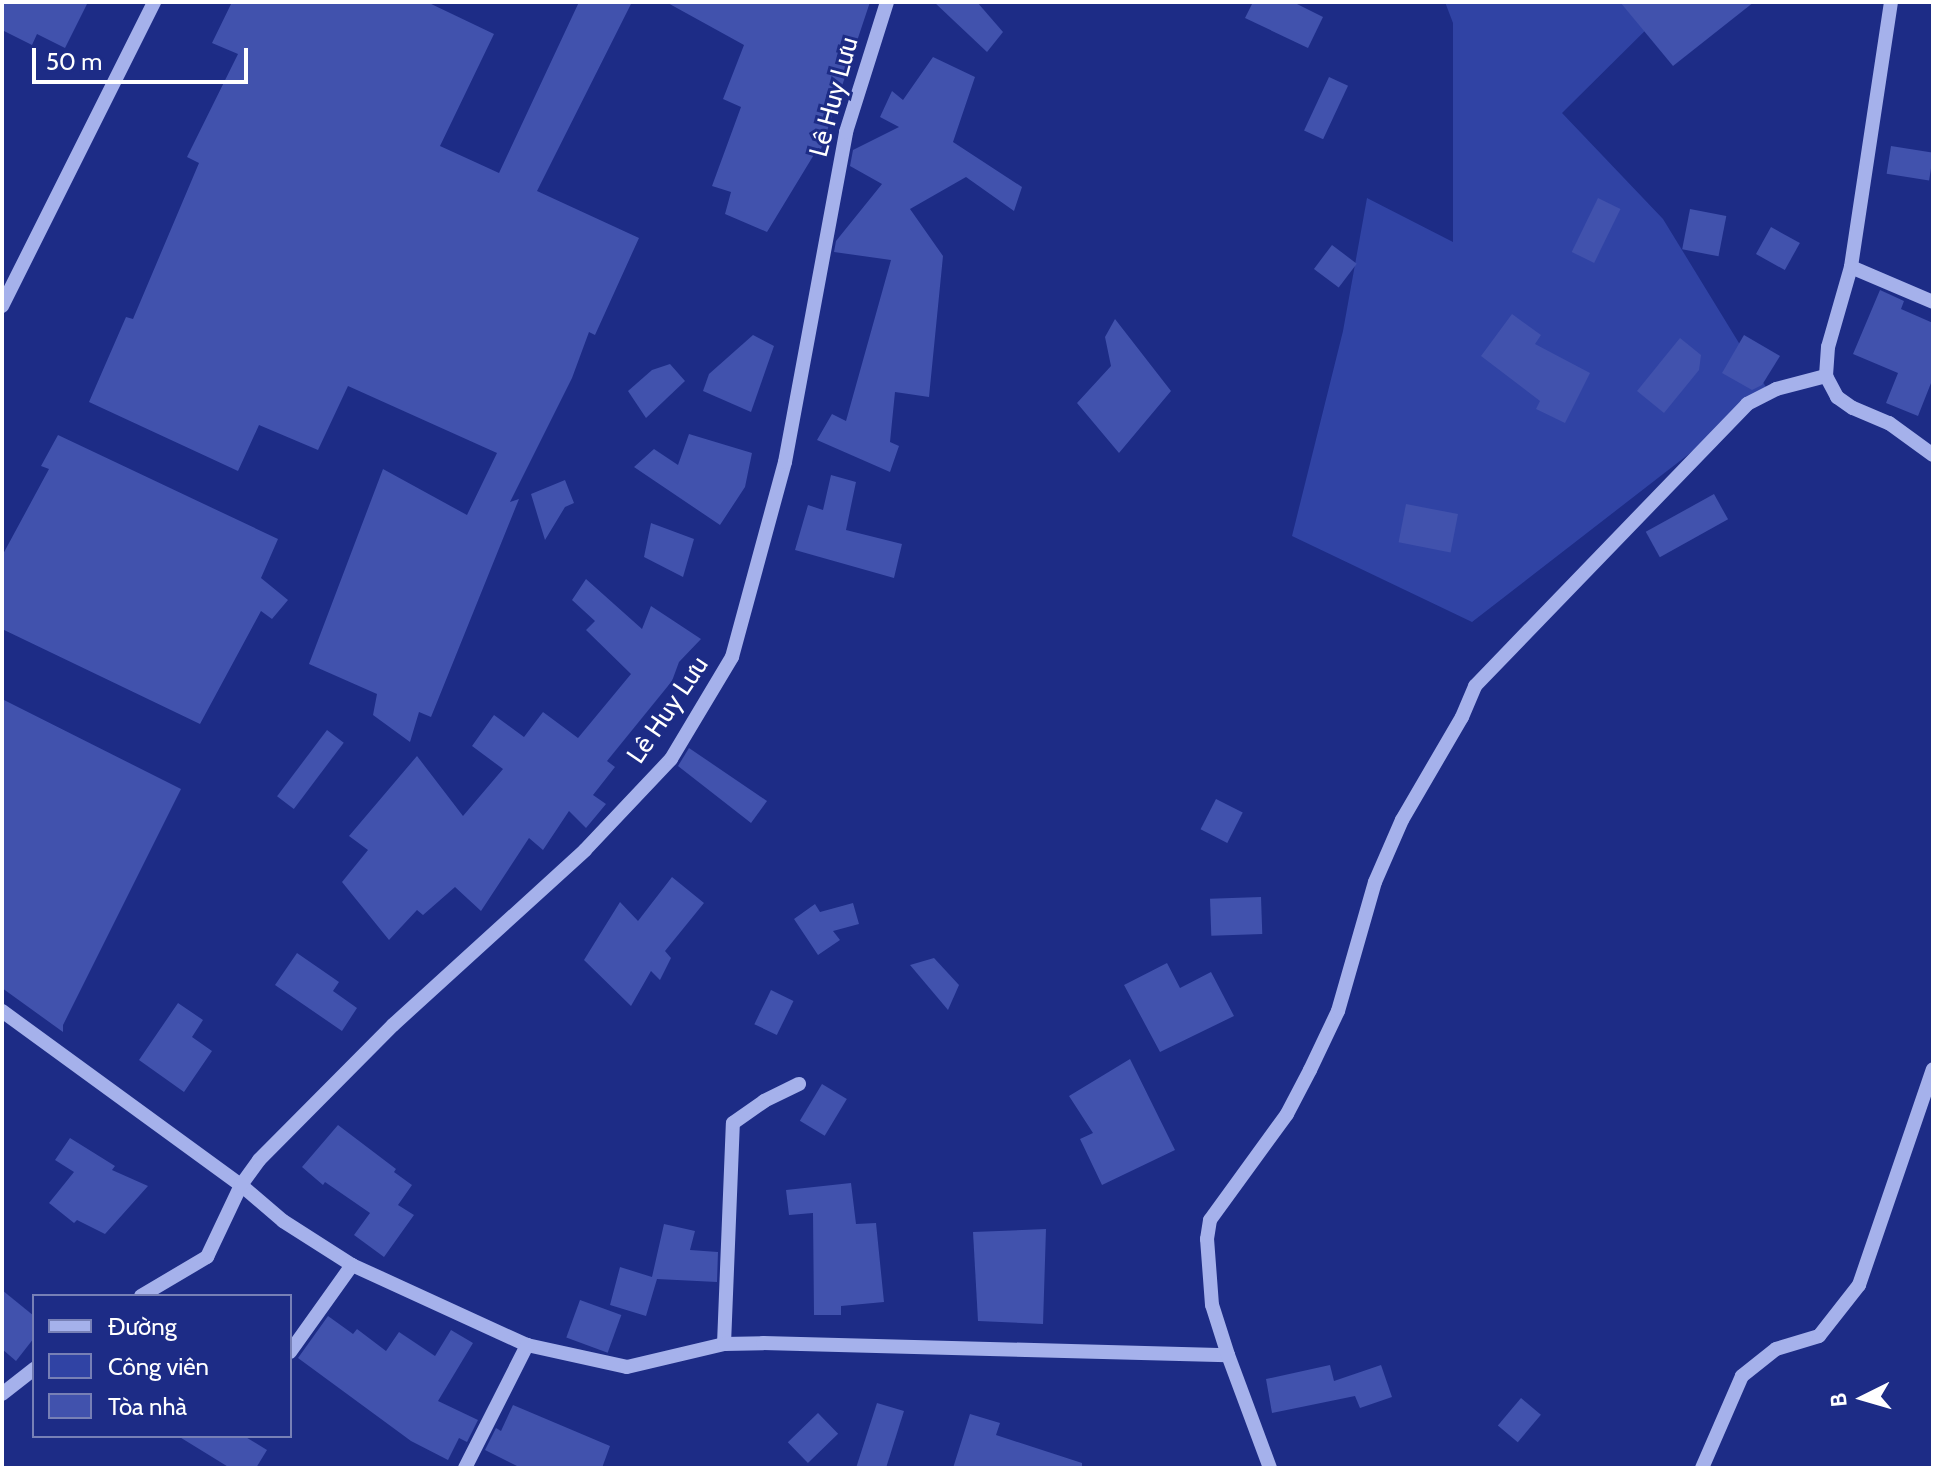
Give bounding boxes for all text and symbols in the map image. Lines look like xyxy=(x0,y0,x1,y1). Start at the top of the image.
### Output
scale bar xyxy=(36,32,252,82)
street label: Lê Huy Lưu xyxy=(803,34,865,160)
text: 50 m xyxy=(46,47,102,76)
street label: Lê Huy Lưu xyxy=(621,650,715,770)
legend xyxy=(32,1294,292,1438)
text: Đường xyxy=(108,1312,177,1341)
text: Công viên xyxy=(108,1352,209,1381)
north arrow xyxy=(1823,1358,1903,1438)
text: Tòa nhà xyxy=(108,1392,187,1421)
text: B xyxy=(1825,1392,1853,1408)

